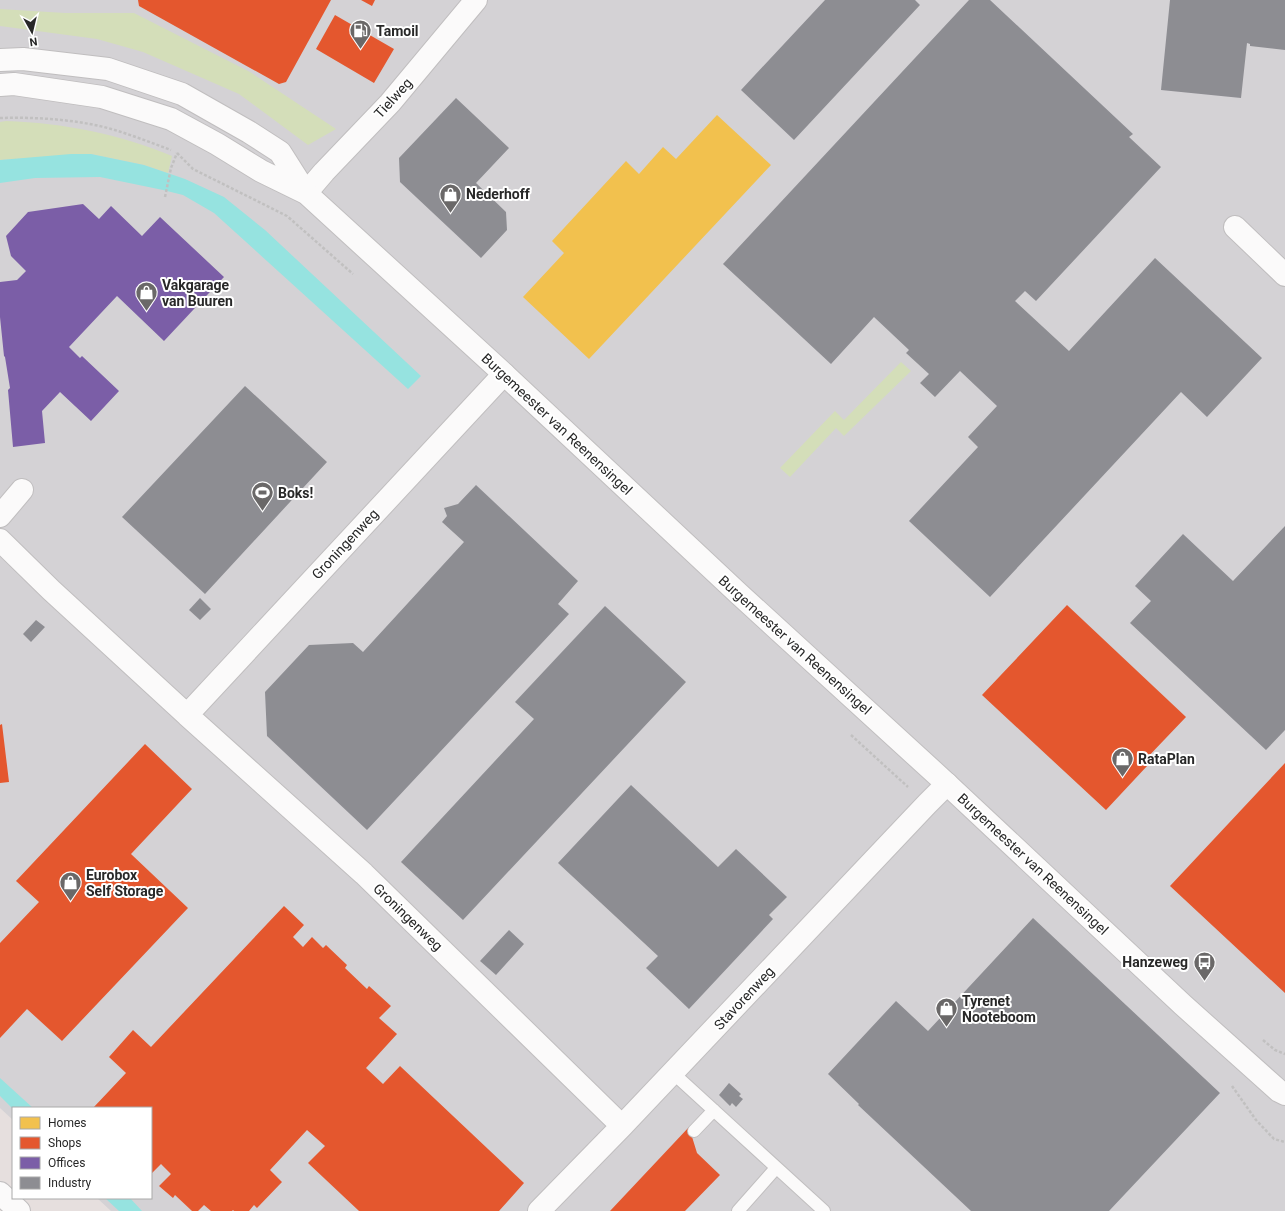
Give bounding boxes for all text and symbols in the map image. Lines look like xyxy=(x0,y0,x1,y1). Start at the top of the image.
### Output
north arrow xyxy=(12,12,52,52)
fuel station icon: Tamoil xyxy=(348,18,374,51)
place label: Tamoil xyxy=(376,23,419,39)
text: N xyxy=(28,34,38,48)
street label: Tielweg xyxy=(371,75,415,121)
shop icon: Nederhoff xyxy=(437,181,463,214)
place label: Nederhoff xyxy=(466,186,531,202)
place label: Vakgarage van Buuren xyxy=(162,277,233,309)
shop icon: Vakgarage van Buuren xyxy=(133,280,159,313)
street label: Burgemeester van Reenensingel xyxy=(478,350,636,498)
sports icon: Boks! xyxy=(250,480,276,513)
place label: Boks! xyxy=(278,485,314,501)
street label: Groningenweg xyxy=(309,506,381,582)
street label: Burgemeester van Reenensingel xyxy=(715,572,875,718)
shop icon: RataPlan xyxy=(1110,746,1136,779)
place label: RataPlan xyxy=(1138,751,1195,767)
street label: Burgemeester van Reenensingel xyxy=(954,790,1112,938)
place label: Eurobox Self Storage xyxy=(86,867,164,899)
shop icon: Eurobox Self Storage xyxy=(57,870,83,903)
street label: Groningenweg xyxy=(370,880,446,954)
bus stop icon: Hanzeweg xyxy=(1191,949,1217,982)
place label: Hanzeweg xyxy=(1122,954,1188,970)
street label: Stavorenweg xyxy=(711,963,777,1033)
place label: Tyrenet Nooteboom xyxy=(962,993,1036,1025)
shop icon: Tyrenet Nooteboom xyxy=(933,996,959,1029)
legend xyxy=(12,1107,152,1199)
text: Homes xyxy=(48,1116,86,1130)
text: Shops xyxy=(48,1136,82,1150)
text: Offices xyxy=(48,1156,85,1170)
text: Industry xyxy=(48,1176,92,1190)

